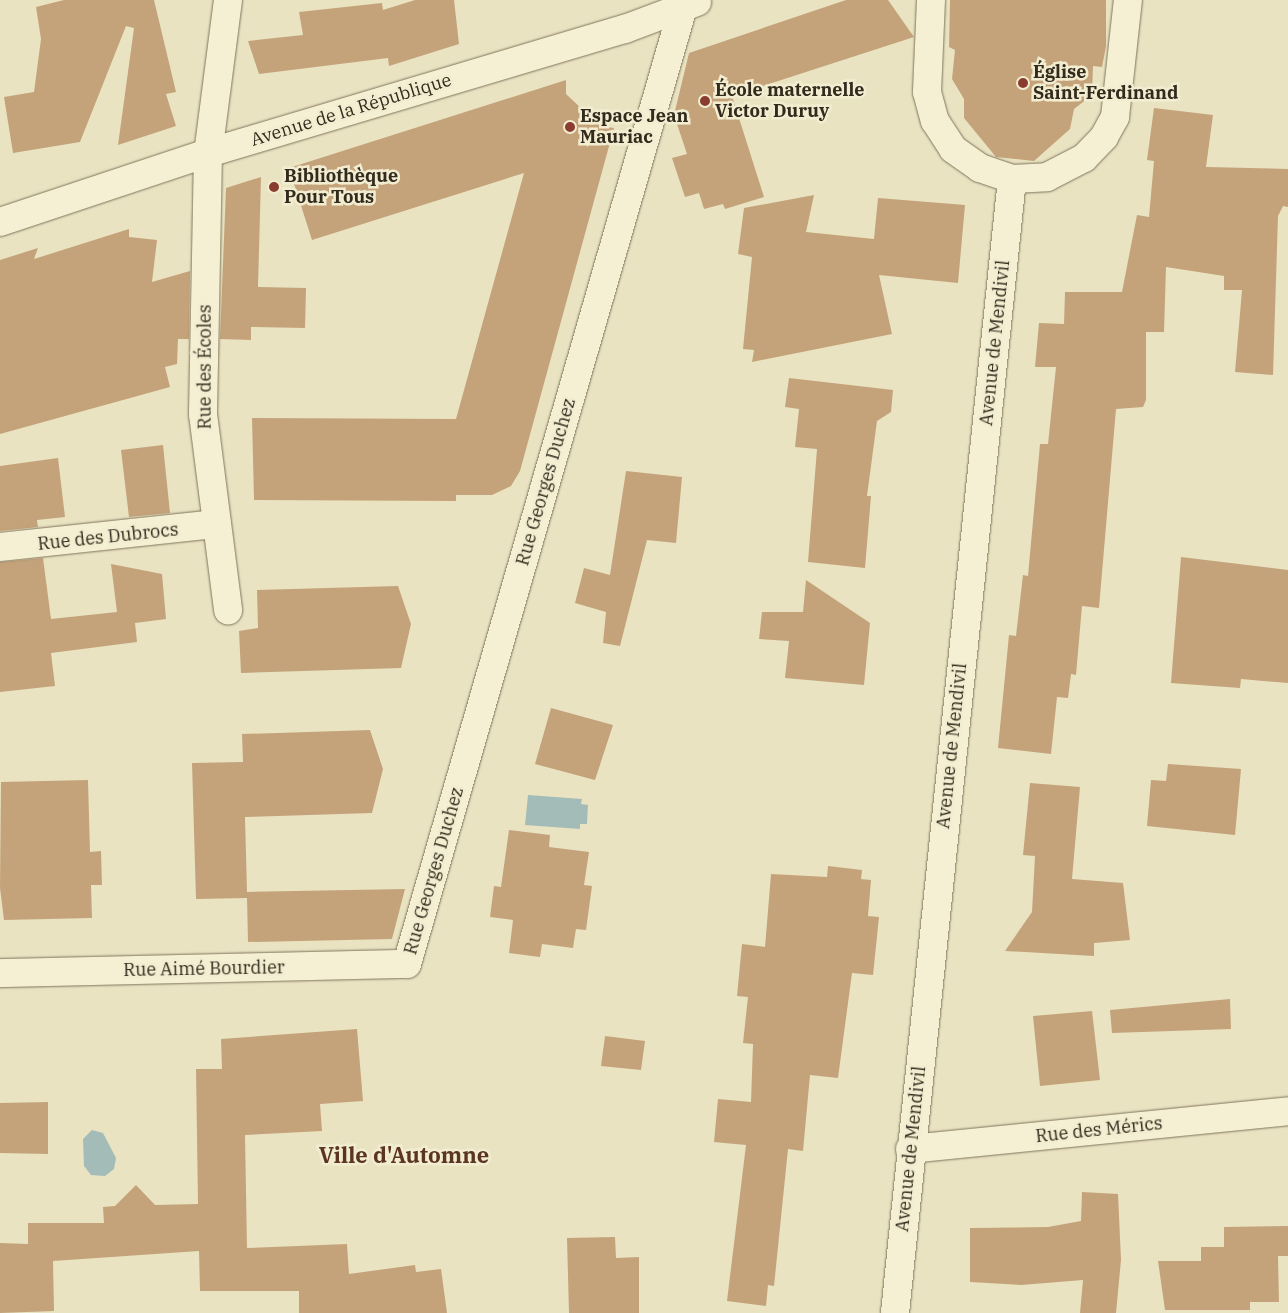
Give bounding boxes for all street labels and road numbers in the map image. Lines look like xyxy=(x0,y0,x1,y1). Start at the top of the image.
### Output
street label: Avenue de la République xyxy=(248,69,454,151)
street label: Avenue de Mendivil xyxy=(976,259,1014,427)
street label: Rue des Écoles xyxy=(194,305,216,429)
street label: Rue Georges Duchez xyxy=(512,396,580,568)
street label: Rue des Dubrocs xyxy=(37,519,179,555)
street label: Avenue de Mendivil xyxy=(933,662,971,830)
street label: Rue Georges Duchez xyxy=(400,785,468,957)
street label: Rue Aimé Bourdier xyxy=(123,957,285,981)
street label: Avenue de Mendivil xyxy=(892,1065,930,1233)
street label: Rue des Mérics xyxy=(1034,1113,1164,1147)

